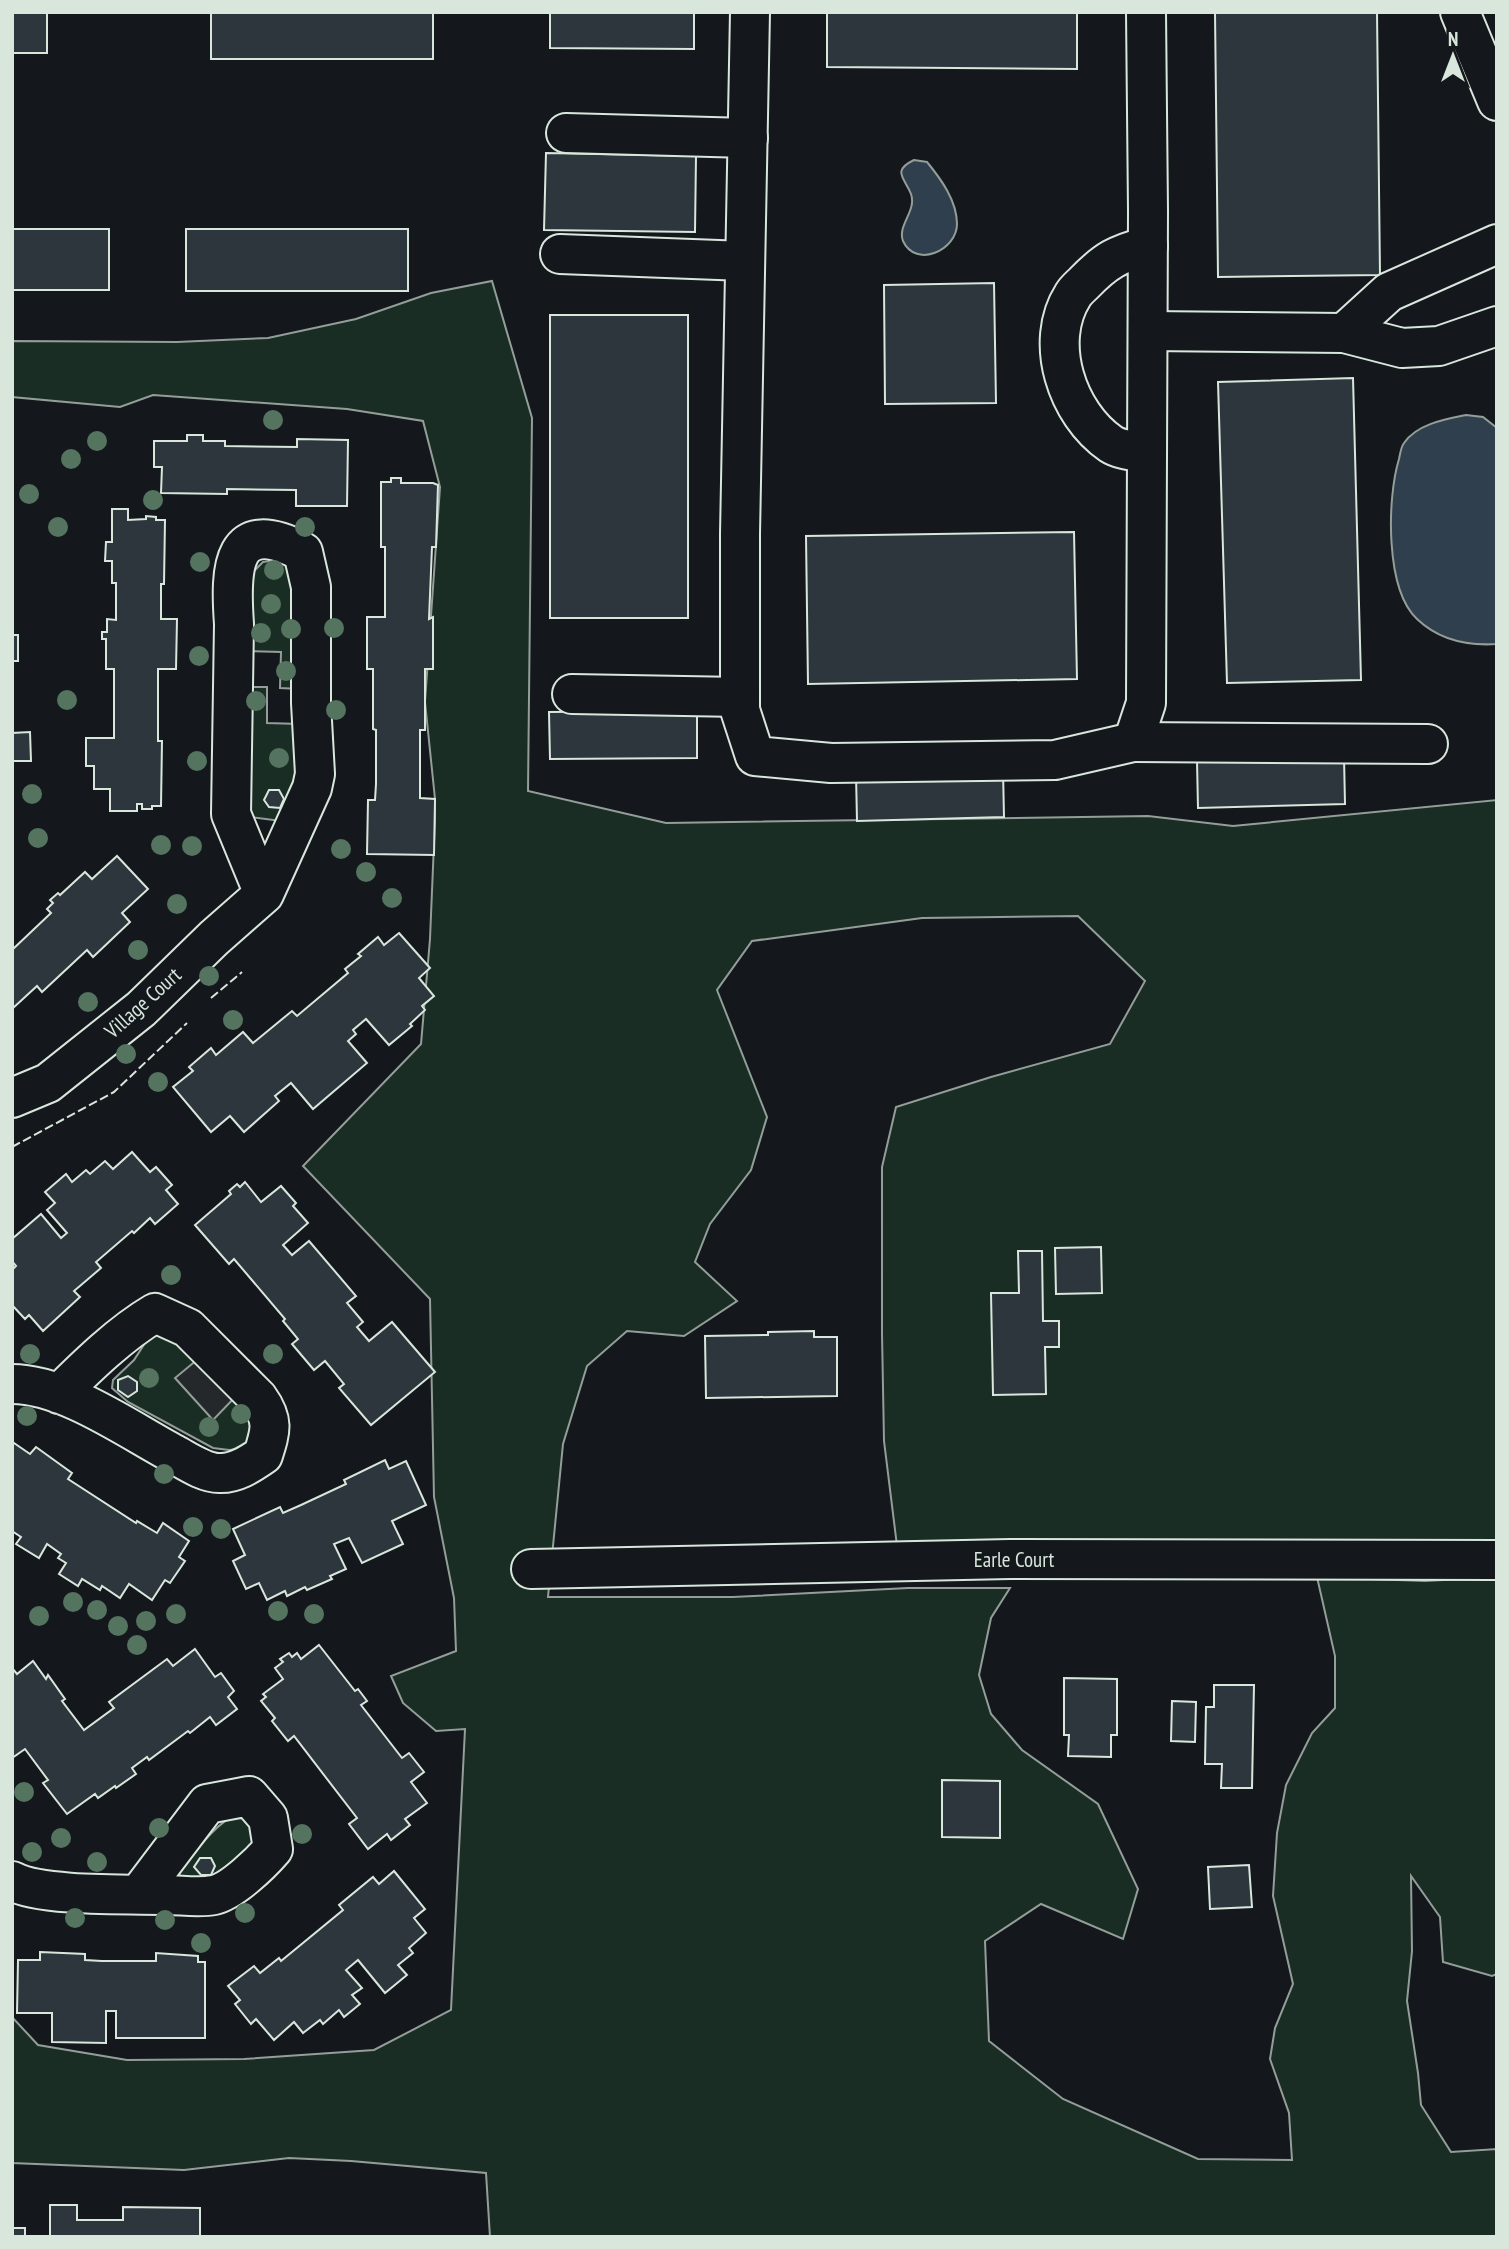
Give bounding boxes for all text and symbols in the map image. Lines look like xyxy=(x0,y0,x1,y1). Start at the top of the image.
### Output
north arrow xyxy=(1418,21,1488,91)
text: N xyxy=(1448,27,1458,51)
street label: Village Court xyxy=(98,961,187,1045)
street label: Earle Court xyxy=(974,1546,1054,1573)

